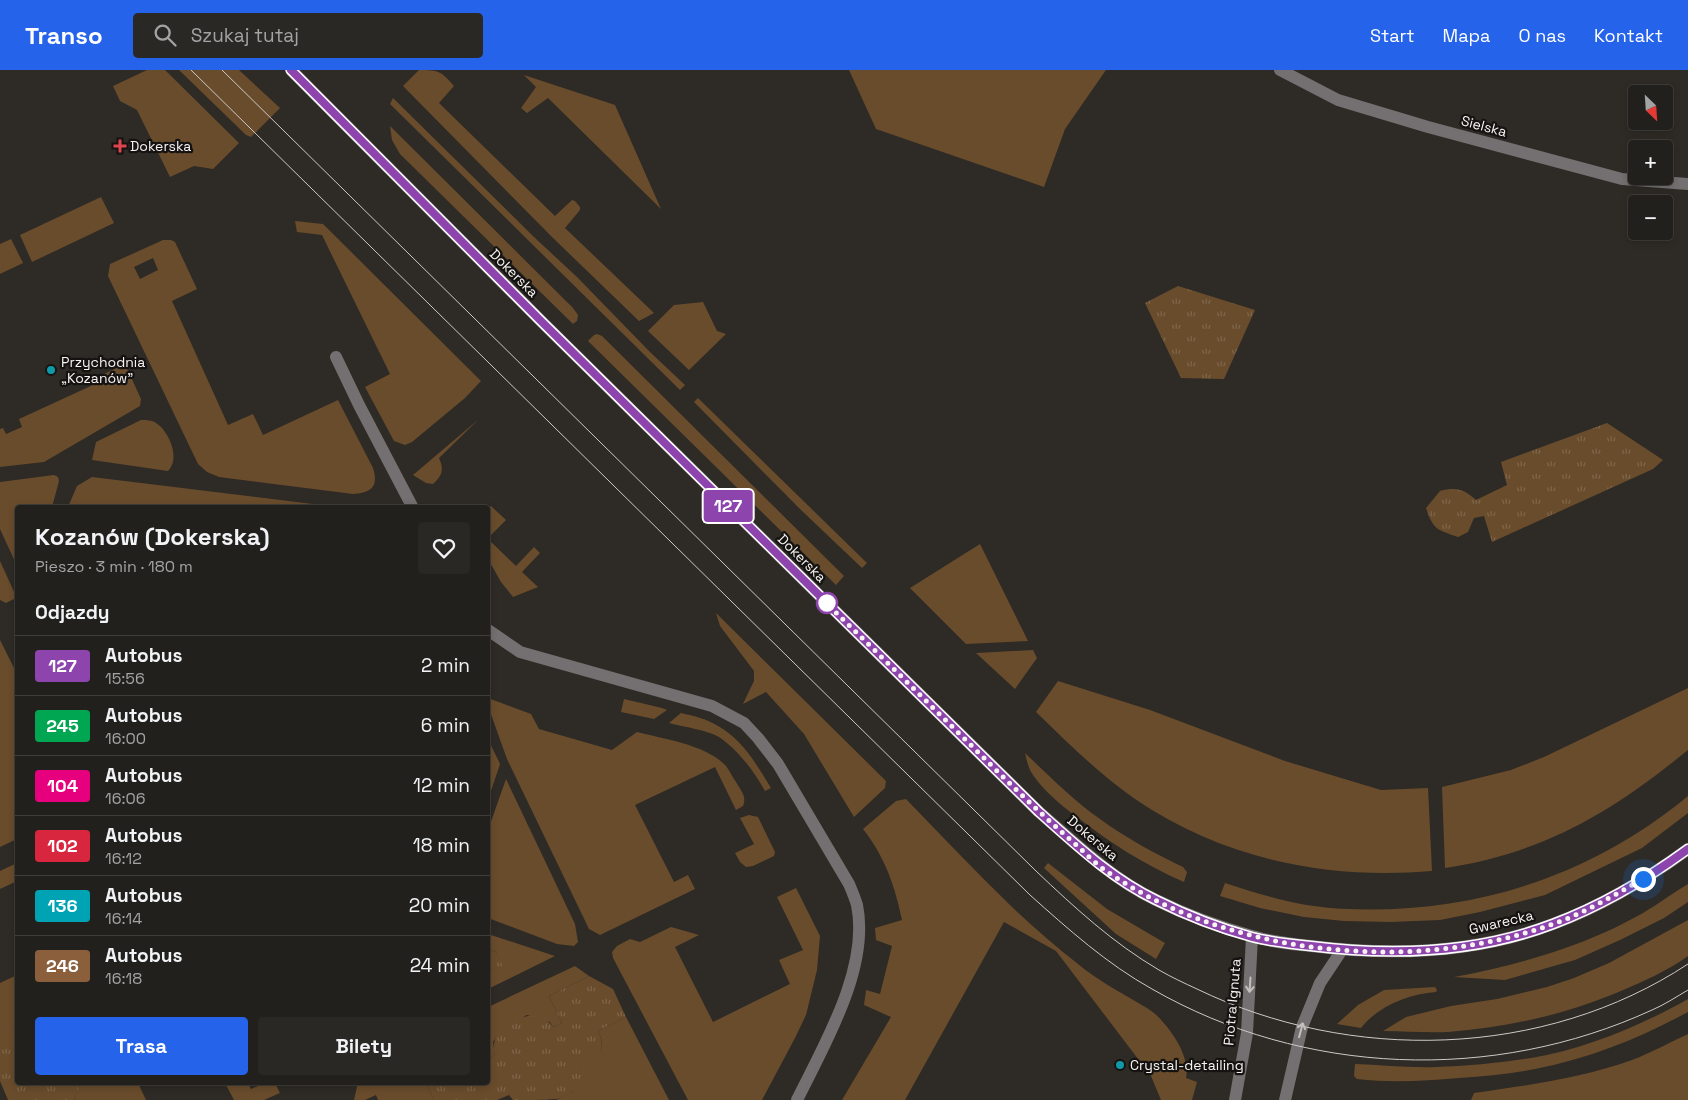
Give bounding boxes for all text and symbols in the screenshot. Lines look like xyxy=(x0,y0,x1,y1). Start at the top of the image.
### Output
search box xyxy=(133,13,483,58)
text: Transo xyxy=(25,20,103,51)
icon: search xyxy=(151,21,179,49)
text: Szukaj tutaj xyxy=(191,23,299,48)
text: Start xyxy=(1370,24,1415,47)
text: Mapa xyxy=(1443,24,1490,47)
text: O nas xyxy=(1518,24,1566,47)
text: Kontakt xyxy=(1594,24,1663,47)
north arrow xyxy=(1628,85,1672,130)
map controls xyxy=(1628,85,1673,240)
street label: Sielska xyxy=(1459,111,1509,141)
place label: Dokerska xyxy=(130,137,191,155)
marker: Dokerska xyxy=(114,140,126,152)
button: + xyxy=(1628,140,1673,185)
button: − xyxy=(1628,195,1673,240)
street label: Dokerska xyxy=(486,245,542,301)
place label: Przychodnia „Kozanów” xyxy=(61,353,145,387)
marker: Przychodnia „Kozanów” xyxy=(45,364,57,376)
line badge: 127 xyxy=(699,490,757,522)
text: 127 xyxy=(714,494,742,517)
text: Kozanów (Dokerska) xyxy=(35,521,270,552)
button: heart xyxy=(418,522,470,574)
street label: Dokerska xyxy=(774,530,830,586)
text: Pieszo · 3 min · 180 m xyxy=(35,556,193,577)
unlabelled marker xyxy=(816,592,838,614)
text: Odjazdy xyxy=(35,600,110,625)
text: Autobus xyxy=(105,643,182,668)
text: 2 min xyxy=(421,653,470,678)
text: 127 xyxy=(48,654,77,677)
text: 15:56 xyxy=(105,668,145,689)
text: Autobus xyxy=(105,703,182,728)
text: 6 min xyxy=(421,713,470,738)
text: 245 xyxy=(46,714,79,737)
text: 16:00 xyxy=(105,728,146,749)
text: Autobus xyxy=(105,763,182,788)
text: 12 min xyxy=(413,773,470,798)
text: 104 xyxy=(47,774,78,797)
text: 16:06 xyxy=(105,788,146,809)
street label: Dokerska xyxy=(1064,811,1122,865)
text: Autobus xyxy=(105,823,182,848)
text: 18 min xyxy=(413,833,470,858)
text: 102 xyxy=(47,834,78,857)
text: 16:12 xyxy=(105,848,142,869)
your location xyxy=(1631,867,1656,892)
text: Autobus xyxy=(105,883,182,908)
text: 20 min xyxy=(409,893,470,918)
text: 136 xyxy=(47,894,78,917)
street label: Gwarecka xyxy=(1467,906,1535,938)
text: 16:14 xyxy=(105,908,142,929)
text: Autobus xyxy=(105,943,182,968)
text: 24 min xyxy=(410,953,470,978)
text: 246 xyxy=(46,954,79,977)
street label: Piotra Ignuta xyxy=(1219,958,1245,1046)
text: 16:18 xyxy=(105,968,142,989)
one-way arrow xyxy=(1245,977,1254,993)
button: Trasa xyxy=(35,1017,248,1075)
button: Bilety xyxy=(258,1017,470,1075)
one-way arrow xyxy=(1297,1023,1307,1039)
place label: Crystal-detailing xyxy=(1130,1056,1244,1074)
marker: Crystal-detailing xyxy=(1114,1059,1126,1071)

